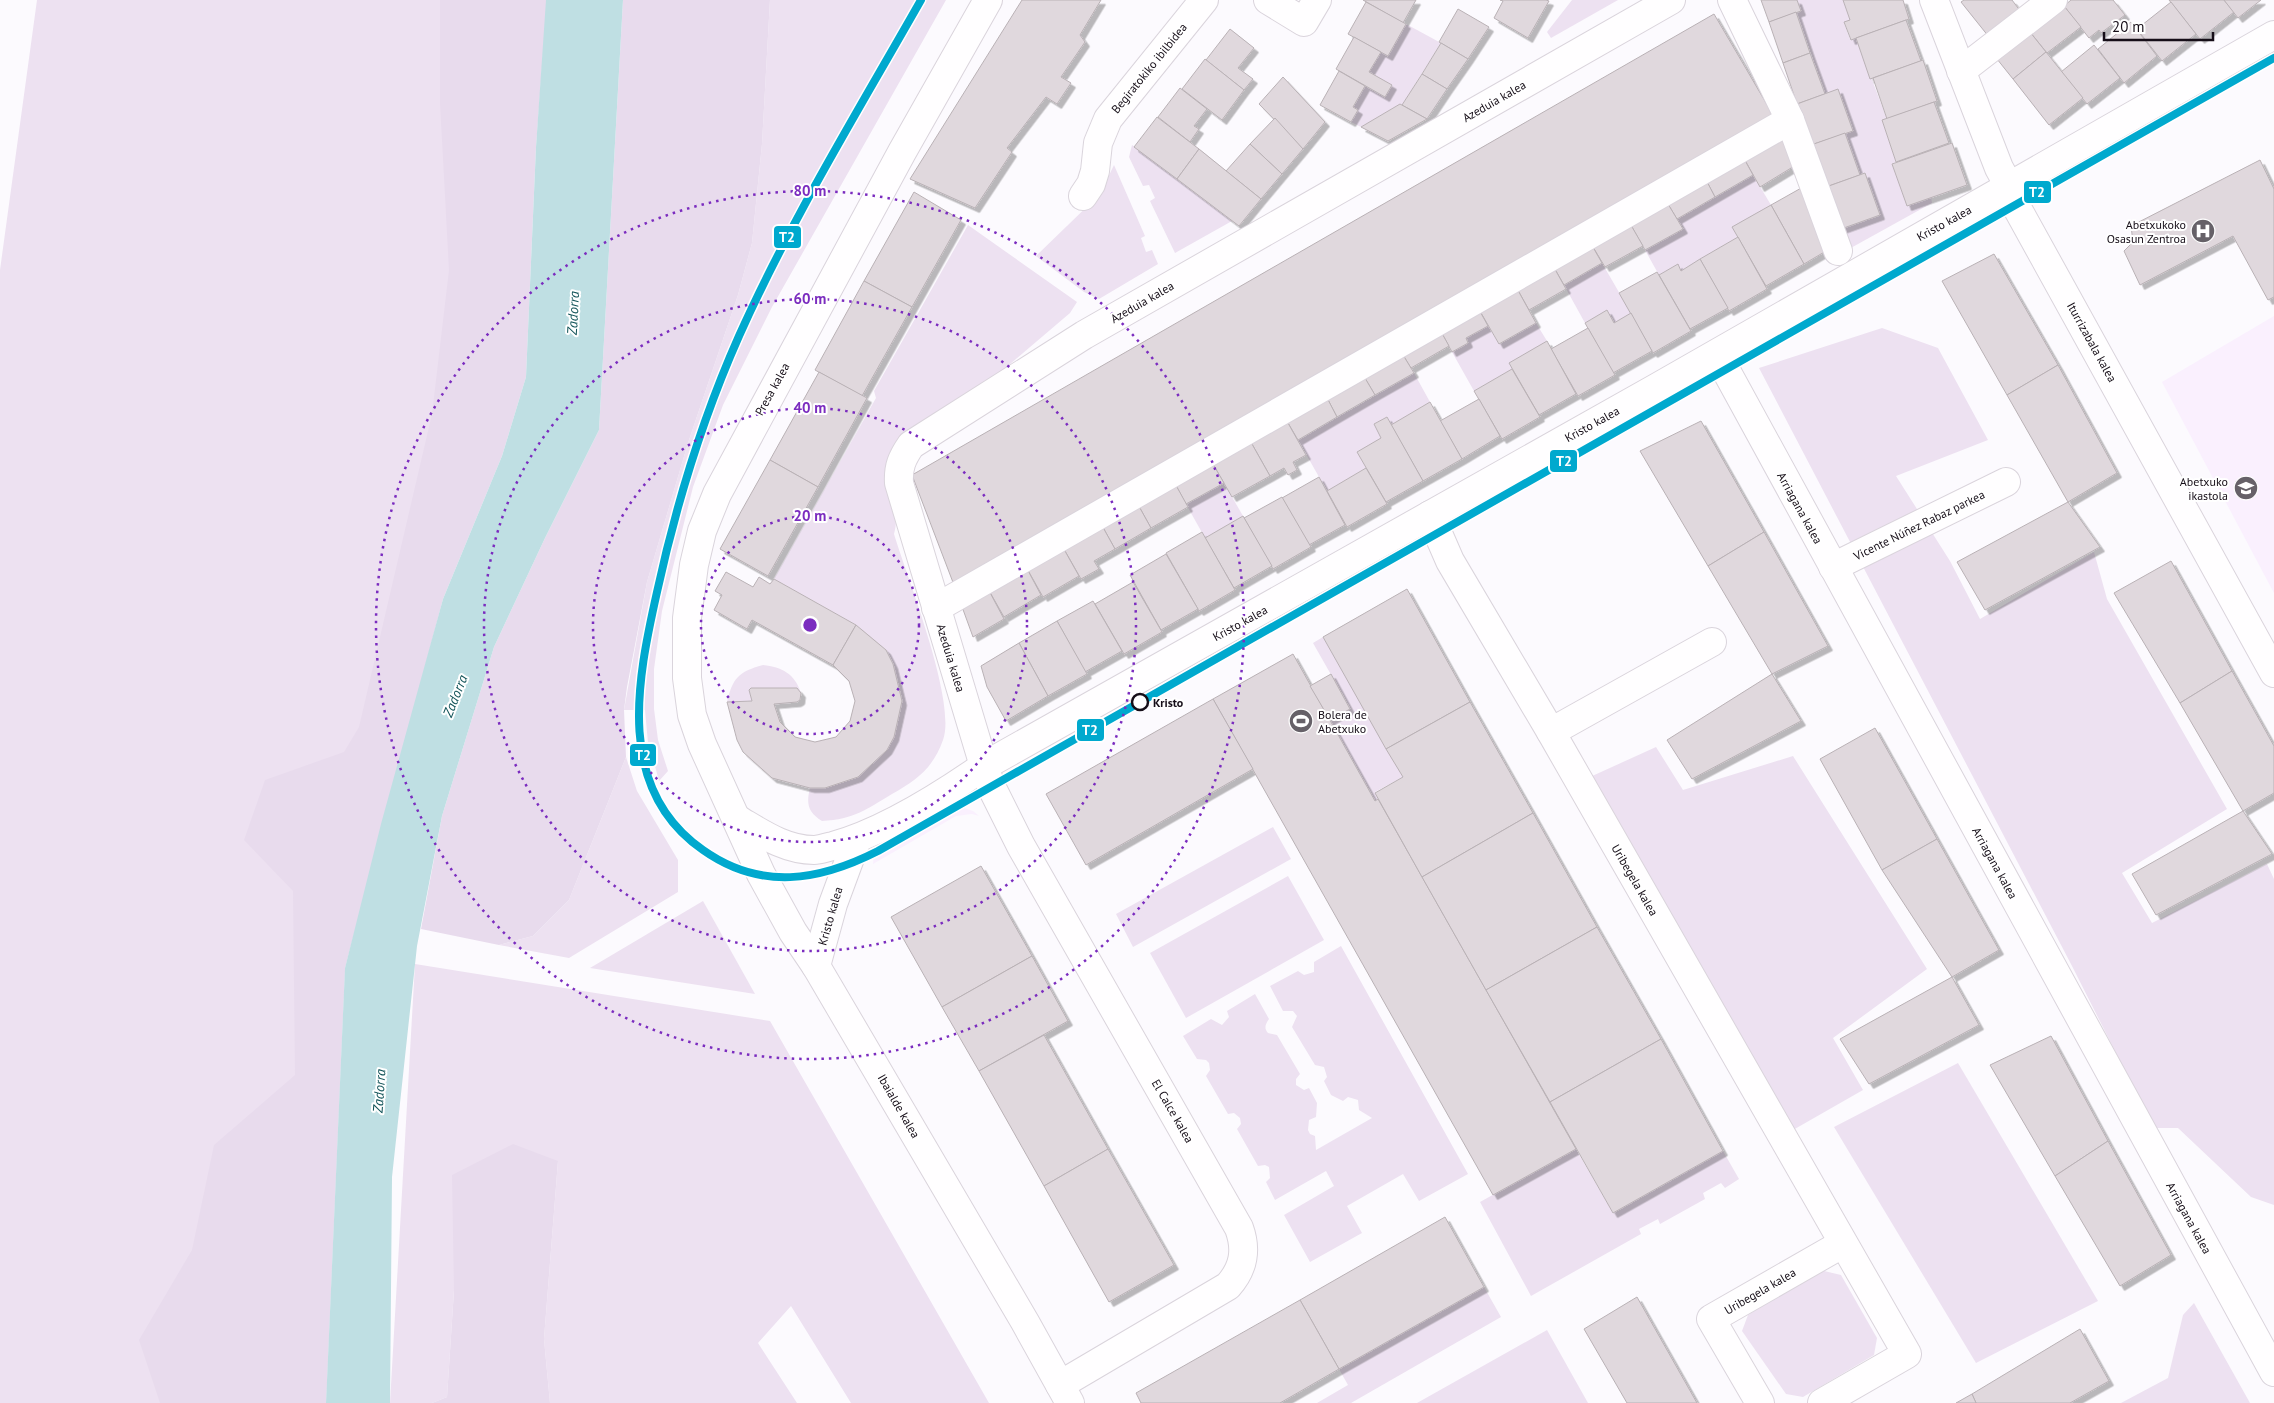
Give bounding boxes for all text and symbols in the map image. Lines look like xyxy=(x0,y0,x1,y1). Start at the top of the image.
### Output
scale bar xyxy=(2104,10,2213,42)
text: 20 m xyxy=(2112,17,2145,36)
street label: Begiratokiko ibilbidea xyxy=(1108,20,1190,116)
street label: Azeduia kalea xyxy=(1460,77,1528,125)
line badge: T2 xyxy=(2023,180,2052,204)
text: 80 m xyxy=(794,181,826,200)
text: T2 xyxy=(2029,183,2045,201)
street label: Kristo kalea xyxy=(1914,202,1974,244)
place label: Abetxukoko Osasun Zentroa xyxy=(2107,217,2186,246)
hospital icon: Abetxukoko Osasun Zentroa xyxy=(2190,218,2216,244)
line badge: T2 xyxy=(773,225,802,249)
text: T2 xyxy=(779,228,795,246)
street label: Azeduia kalea xyxy=(1108,278,1176,326)
text: 60 m xyxy=(794,289,826,308)
water label: Zadorra xyxy=(563,290,583,336)
street label: Iturrizabala kalea xyxy=(2064,299,2120,385)
street label: Presa kalea xyxy=(751,360,793,418)
text: 40 m xyxy=(794,398,826,417)
street label: Kristo kalea xyxy=(1562,403,1622,445)
line badge: T2 xyxy=(1549,449,1578,473)
text: T2 xyxy=(1556,452,1572,470)
street label: Arriagana kalea xyxy=(1774,470,1826,547)
place label: Abetxuko ikastola xyxy=(2180,474,2228,503)
school or university icon: Abetxuko ikastola xyxy=(2233,475,2259,501)
street label: Vicente Núñez Rabaz parkea xyxy=(1850,487,1987,564)
text: 20 m xyxy=(794,506,826,525)
street label: Kristo kalea xyxy=(1210,602,1270,644)
centre of rings xyxy=(801,616,819,634)
street label: Azeduia kalea xyxy=(934,622,969,694)
water label: Zadorra xyxy=(438,672,472,721)
marker: Kristo xyxy=(1131,693,1149,711)
place label: Kristo xyxy=(1153,695,1184,710)
place label: Bolera de Abetxuko xyxy=(1318,707,1367,736)
sports icon: Bolera de Abetxuko xyxy=(1288,708,1314,734)
line badge: T2 xyxy=(1076,718,1105,742)
text: T2 xyxy=(1082,721,1098,739)
line badge: T2 xyxy=(629,743,657,767)
text: T2 xyxy=(635,746,651,764)
street label: Arriagana kalea xyxy=(1969,825,2021,902)
street label: Uribegela kalea xyxy=(1608,842,1662,918)
street label: Kristo kalea xyxy=(814,885,846,947)
water label: Zadorra xyxy=(368,1068,390,1115)
street label: Ibaialde kalea xyxy=(875,1071,923,1141)
street label: El Calce kalea xyxy=(1149,1077,1197,1146)
street label: Arriagana kalea xyxy=(2163,1180,2215,1257)
street label: Uribegela kalea xyxy=(1722,1264,1798,1318)

